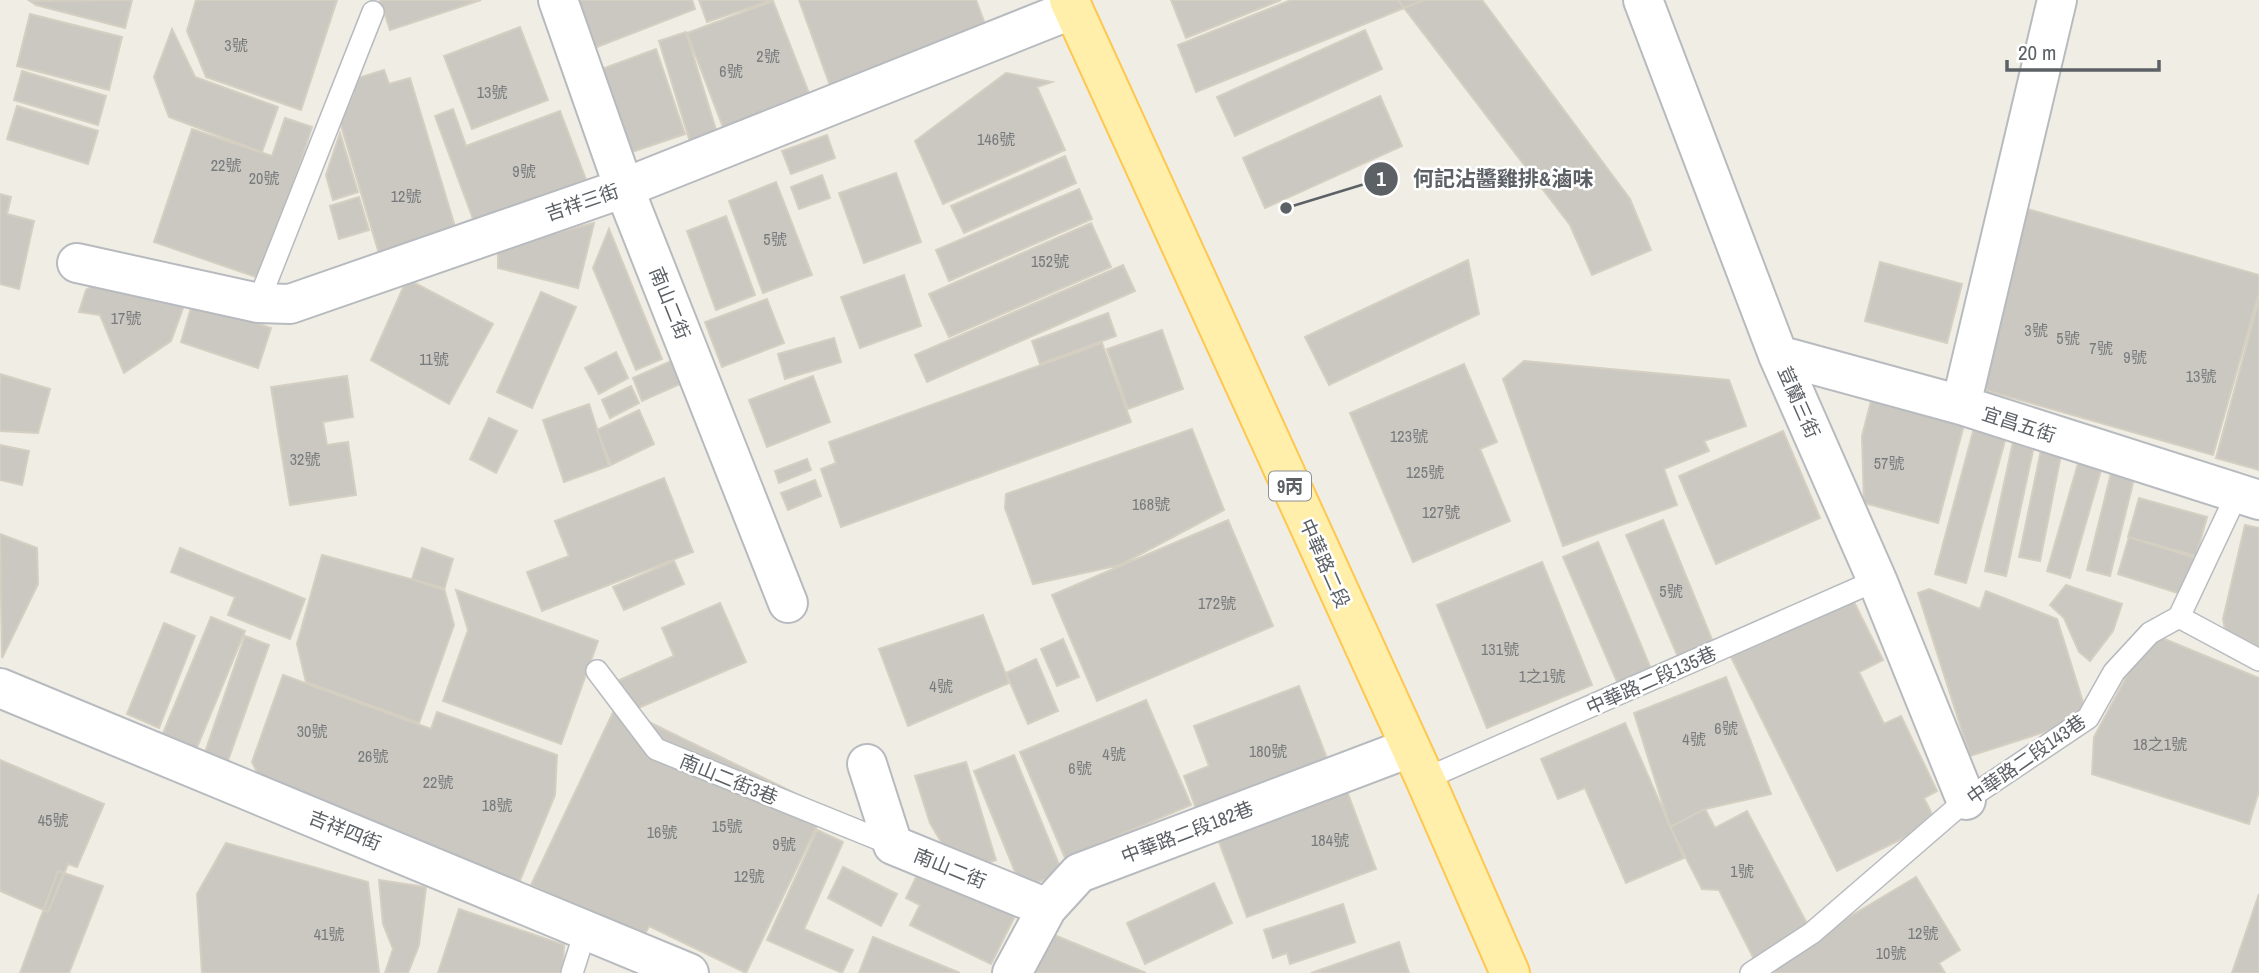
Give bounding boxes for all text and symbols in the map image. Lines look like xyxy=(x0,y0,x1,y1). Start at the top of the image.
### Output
scale bar xyxy=(2007,28,2159,72)
house number: 3號 xyxy=(224,34,248,56)
text: 20 m xyxy=(2018,38,2056,67)
house number: 2號 xyxy=(756,45,780,67)
house number: 6號 xyxy=(719,60,743,82)
house number: 13號 xyxy=(477,81,507,103)
house number: 146號 xyxy=(977,128,1015,150)
house number: 22號 xyxy=(211,154,241,176)
callout: 何記沾醬雞排&滷味 xyxy=(1364,158,1607,200)
house number: 9號 xyxy=(512,160,536,182)
text: 1 xyxy=(1376,164,1386,193)
text: 何記沾醬雞排&滷味 xyxy=(1413,164,1593,193)
house number: 20號 xyxy=(249,167,279,189)
street label: 吉祥三街 xyxy=(542,177,622,227)
house number: 12號 xyxy=(391,185,421,207)
house number: 5號 xyxy=(763,228,787,250)
house number: 152號 xyxy=(1031,250,1069,272)
street label: 南山二街 xyxy=(644,263,696,343)
house number: 17號 xyxy=(111,307,141,329)
house number: 3號 xyxy=(2024,319,2048,341)
house number: 5號 xyxy=(2056,327,2080,349)
house number: 7號 xyxy=(2089,337,2113,359)
house number: 9號 xyxy=(2123,346,2147,368)
house number: 11號 xyxy=(419,348,449,370)
street label: 荳蘭三街 xyxy=(1772,362,1826,442)
house number: 13號 xyxy=(2186,365,2216,387)
street label: 宜昌五街 xyxy=(1979,400,2059,448)
house number: 123號 xyxy=(1390,425,1428,447)
house number: 32號 xyxy=(290,448,320,470)
house number: 57號 xyxy=(1874,452,1904,474)
house number: 125號 xyxy=(1406,461,1444,483)
road number: 9丙 xyxy=(1269,472,1311,500)
house number: 168號 xyxy=(1132,493,1170,515)
house number: 127號 xyxy=(1422,501,1460,523)
street label: 中華路二段 xyxy=(1294,514,1356,612)
house number: 5號 xyxy=(1659,580,1683,602)
house number: 172號 xyxy=(1198,592,1236,614)
house number: 131號 xyxy=(1481,638,1519,660)
street label: 中華路二段135巷 xyxy=(1582,640,1720,720)
house number: 1之1號 xyxy=(1519,665,1565,687)
house number: 4號 xyxy=(929,675,953,697)
street label: 中華路二段143巷 xyxy=(1961,708,2091,810)
house number: 6號 xyxy=(1714,717,1738,739)
house number: 30號 xyxy=(297,720,327,742)
house number: 4號 xyxy=(1682,728,1706,750)
house number: 18之1號 xyxy=(2133,733,2187,755)
house number: 180號 xyxy=(1249,740,1287,762)
house number: 4號 xyxy=(1102,743,1126,765)
house number: 26號 xyxy=(358,745,388,767)
street label: 南山二街3巷 xyxy=(676,748,782,810)
house number: 6號 xyxy=(1068,757,1092,779)
house number: 22號 xyxy=(423,771,453,793)
house number: 18號 xyxy=(482,794,512,816)
street label: 中華路二段182巷 xyxy=(1117,795,1257,869)
street label: 吉祥四街 xyxy=(305,804,385,856)
house number: 45號 xyxy=(38,809,68,831)
house number: 15號 xyxy=(712,815,742,837)
house number: 16號 xyxy=(647,821,677,843)
house number: 184號 xyxy=(1311,829,1349,851)
house number: 9號 xyxy=(772,833,796,855)
street label: 南山二街 xyxy=(910,842,990,894)
house number: 1號 xyxy=(1730,860,1754,882)
house number: 12號 xyxy=(734,865,764,887)
house number: 12號 xyxy=(1908,922,1938,944)
house number: 41號 xyxy=(314,923,344,945)
house number: 10號 xyxy=(1876,942,1906,964)

